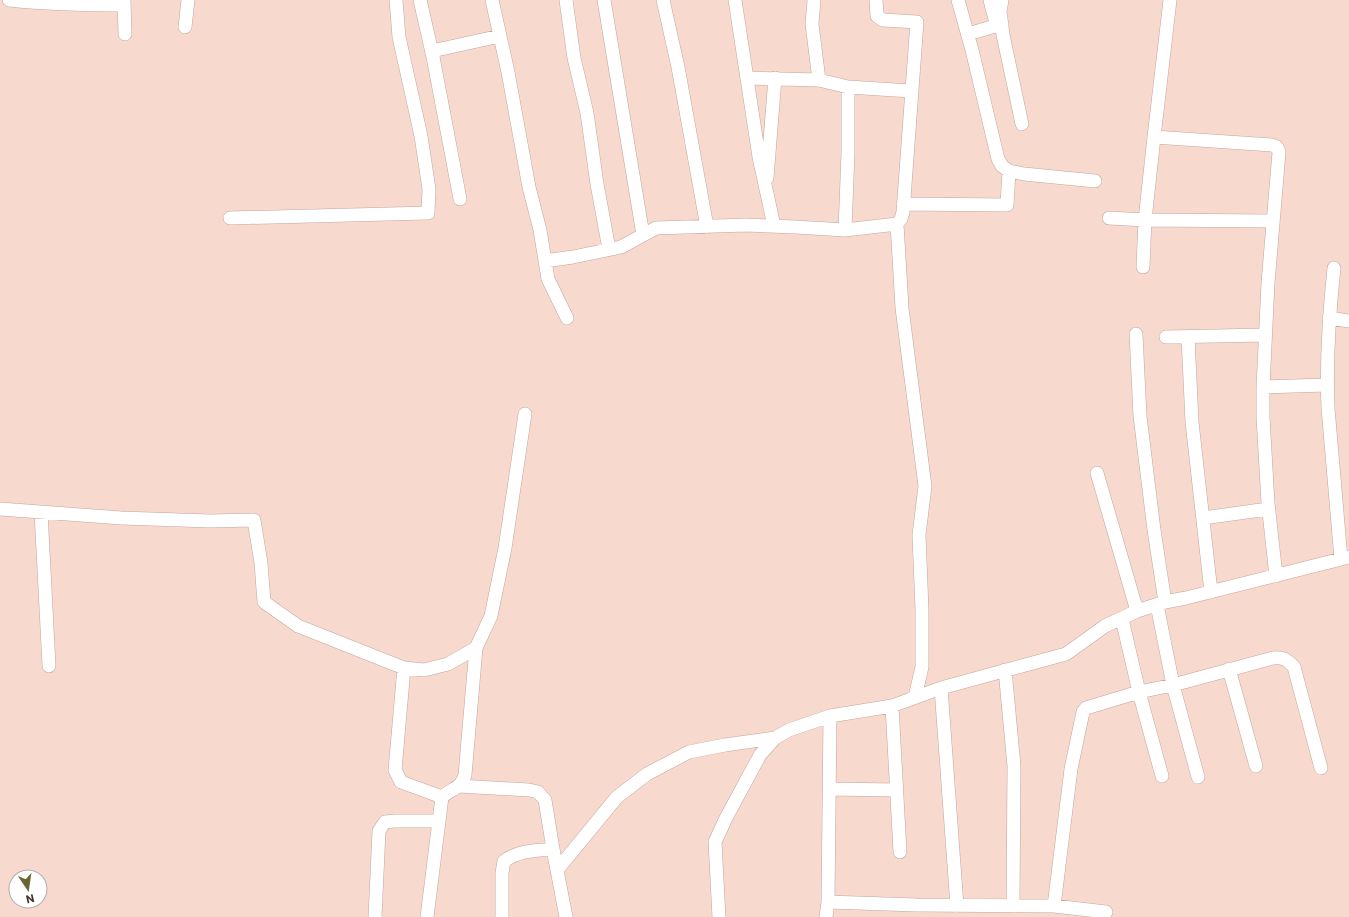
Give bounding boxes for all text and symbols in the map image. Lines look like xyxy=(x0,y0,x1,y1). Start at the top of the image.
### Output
north arrow xyxy=(8,869,48,909)
text: N xyxy=(25,892,36,906)

